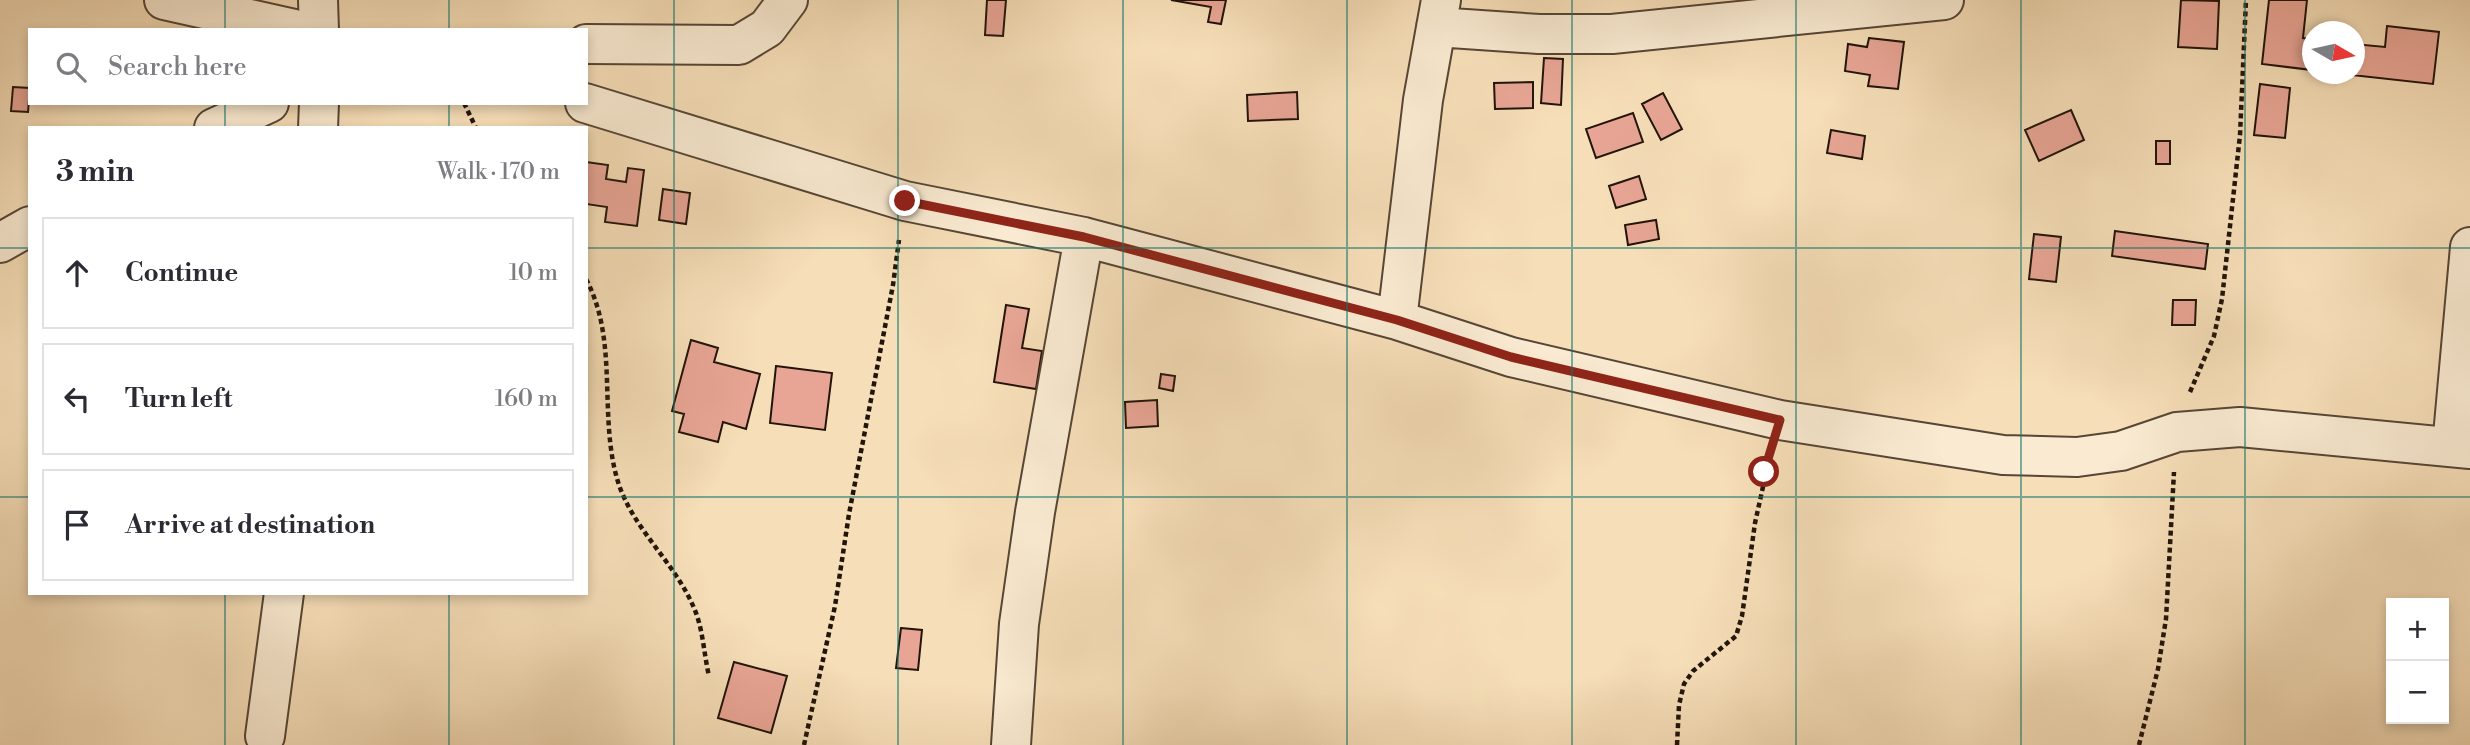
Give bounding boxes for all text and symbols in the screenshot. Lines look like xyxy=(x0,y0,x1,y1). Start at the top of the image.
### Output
north arrow xyxy=(2302,21,2365,84)
search box xyxy=(28,28,588,105)
icon: search xyxy=(52,48,90,86)
text: Search here xyxy=(108,51,247,83)
text: 3 min xyxy=(56,153,134,191)
text: Walk · 170 m xyxy=(437,158,560,186)
route end xyxy=(889,185,920,216)
icon: ahead xyxy=(58,254,96,292)
text: Continue xyxy=(125,257,238,289)
text: 10 m xyxy=(509,259,558,287)
icon: left xyxy=(58,380,96,418)
text: Turn left xyxy=(125,383,233,415)
text: 160 m xyxy=(495,385,558,413)
route start xyxy=(1748,456,1779,487)
icon: arrive xyxy=(58,506,96,544)
text: Arrive at destination xyxy=(125,509,375,541)
map controls xyxy=(2386,598,2449,724)
button: + xyxy=(2386,598,2449,661)
button: − xyxy=(2386,661,2449,724)

